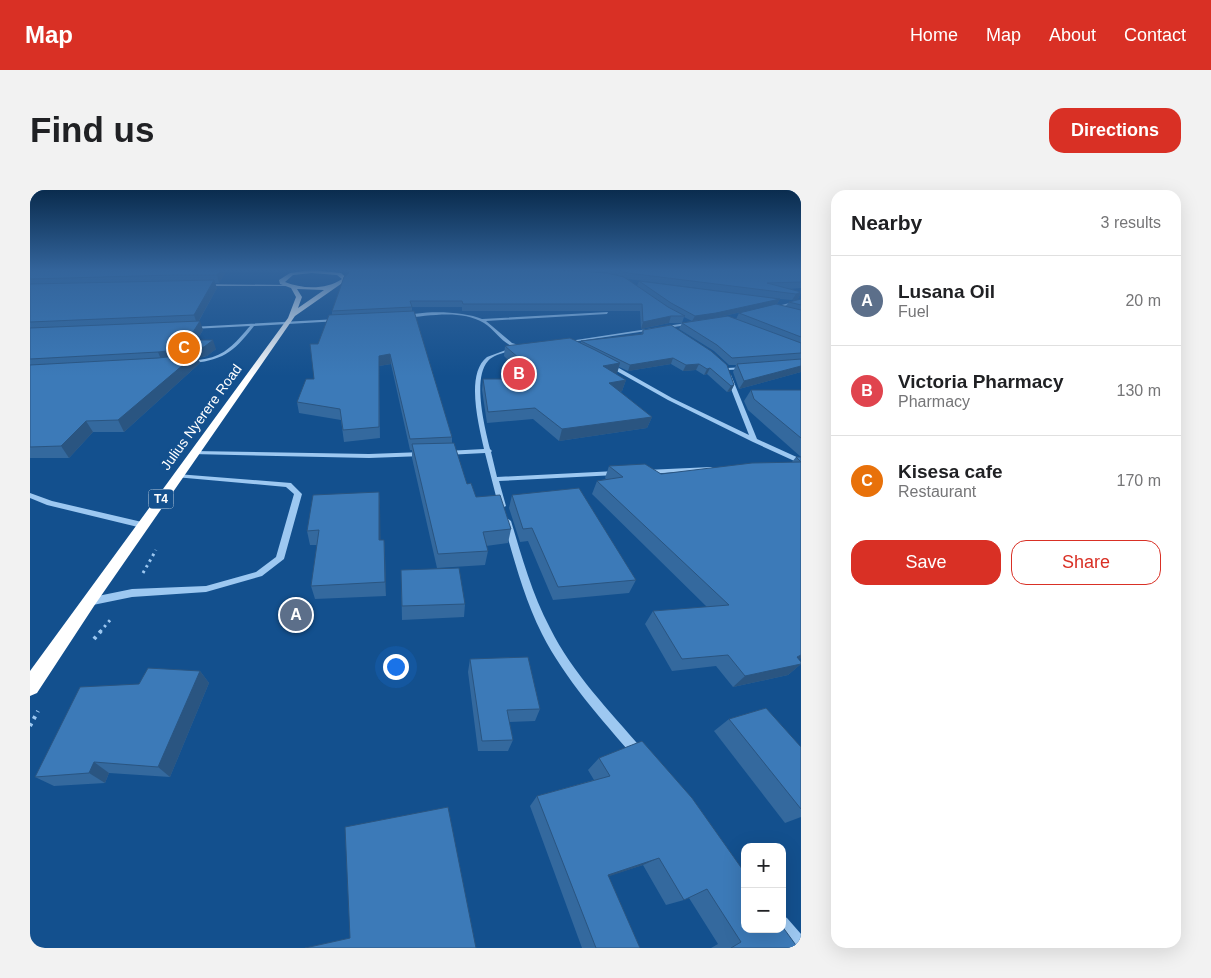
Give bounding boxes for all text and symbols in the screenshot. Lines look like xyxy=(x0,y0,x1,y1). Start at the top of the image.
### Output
text: Map xyxy=(25,21,73,48)
text: Home xyxy=(910,25,958,45)
text: Map xyxy=(986,25,1021,45)
text: About xyxy=(1049,25,1096,45)
text: Contact xyxy=(1124,25,1186,45)
button: Directions xyxy=(1049,108,1181,153)
text: Find us xyxy=(30,110,154,149)
text: Nearby xyxy=(851,211,922,234)
text: 3 results xyxy=(1101,214,1161,231)
text: Lusana Oil xyxy=(898,281,995,302)
text: A xyxy=(861,292,873,309)
text: 20 m xyxy=(1125,292,1161,309)
text: Fuel xyxy=(898,303,929,320)
pin: C xyxy=(168,329,200,367)
pin: B xyxy=(503,355,535,393)
street label: Julius Nyerere Road xyxy=(157,361,245,473)
text: Victoria Pharmacy xyxy=(898,371,1063,392)
text: B xyxy=(861,382,873,399)
text: 130 m xyxy=(1117,382,1161,399)
text: Pharmacy xyxy=(898,393,970,410)
text: Kisesa cafe xyxy=(898,461,1003,482)
text: C xyxy=(861,472,873,489)
text: 170 m xyxy=(1117,472,1161,489)
text: Restaurant xyxy=(898,483,976,500)
road number: T4 xyxy=(148,490,174,508)
button: Save xyxy=(851,540,1001,585)
button: Share xyxy=(1011,540,1161,585)
pin: A xyxy=(280,596,312,634)
your location xyxy=(383,654,409,680)
map controls xyxy=(741,843,786,933)
button: + xyxy=(741,843,786,888)
button: − xyxy=(741,888,786,933)

